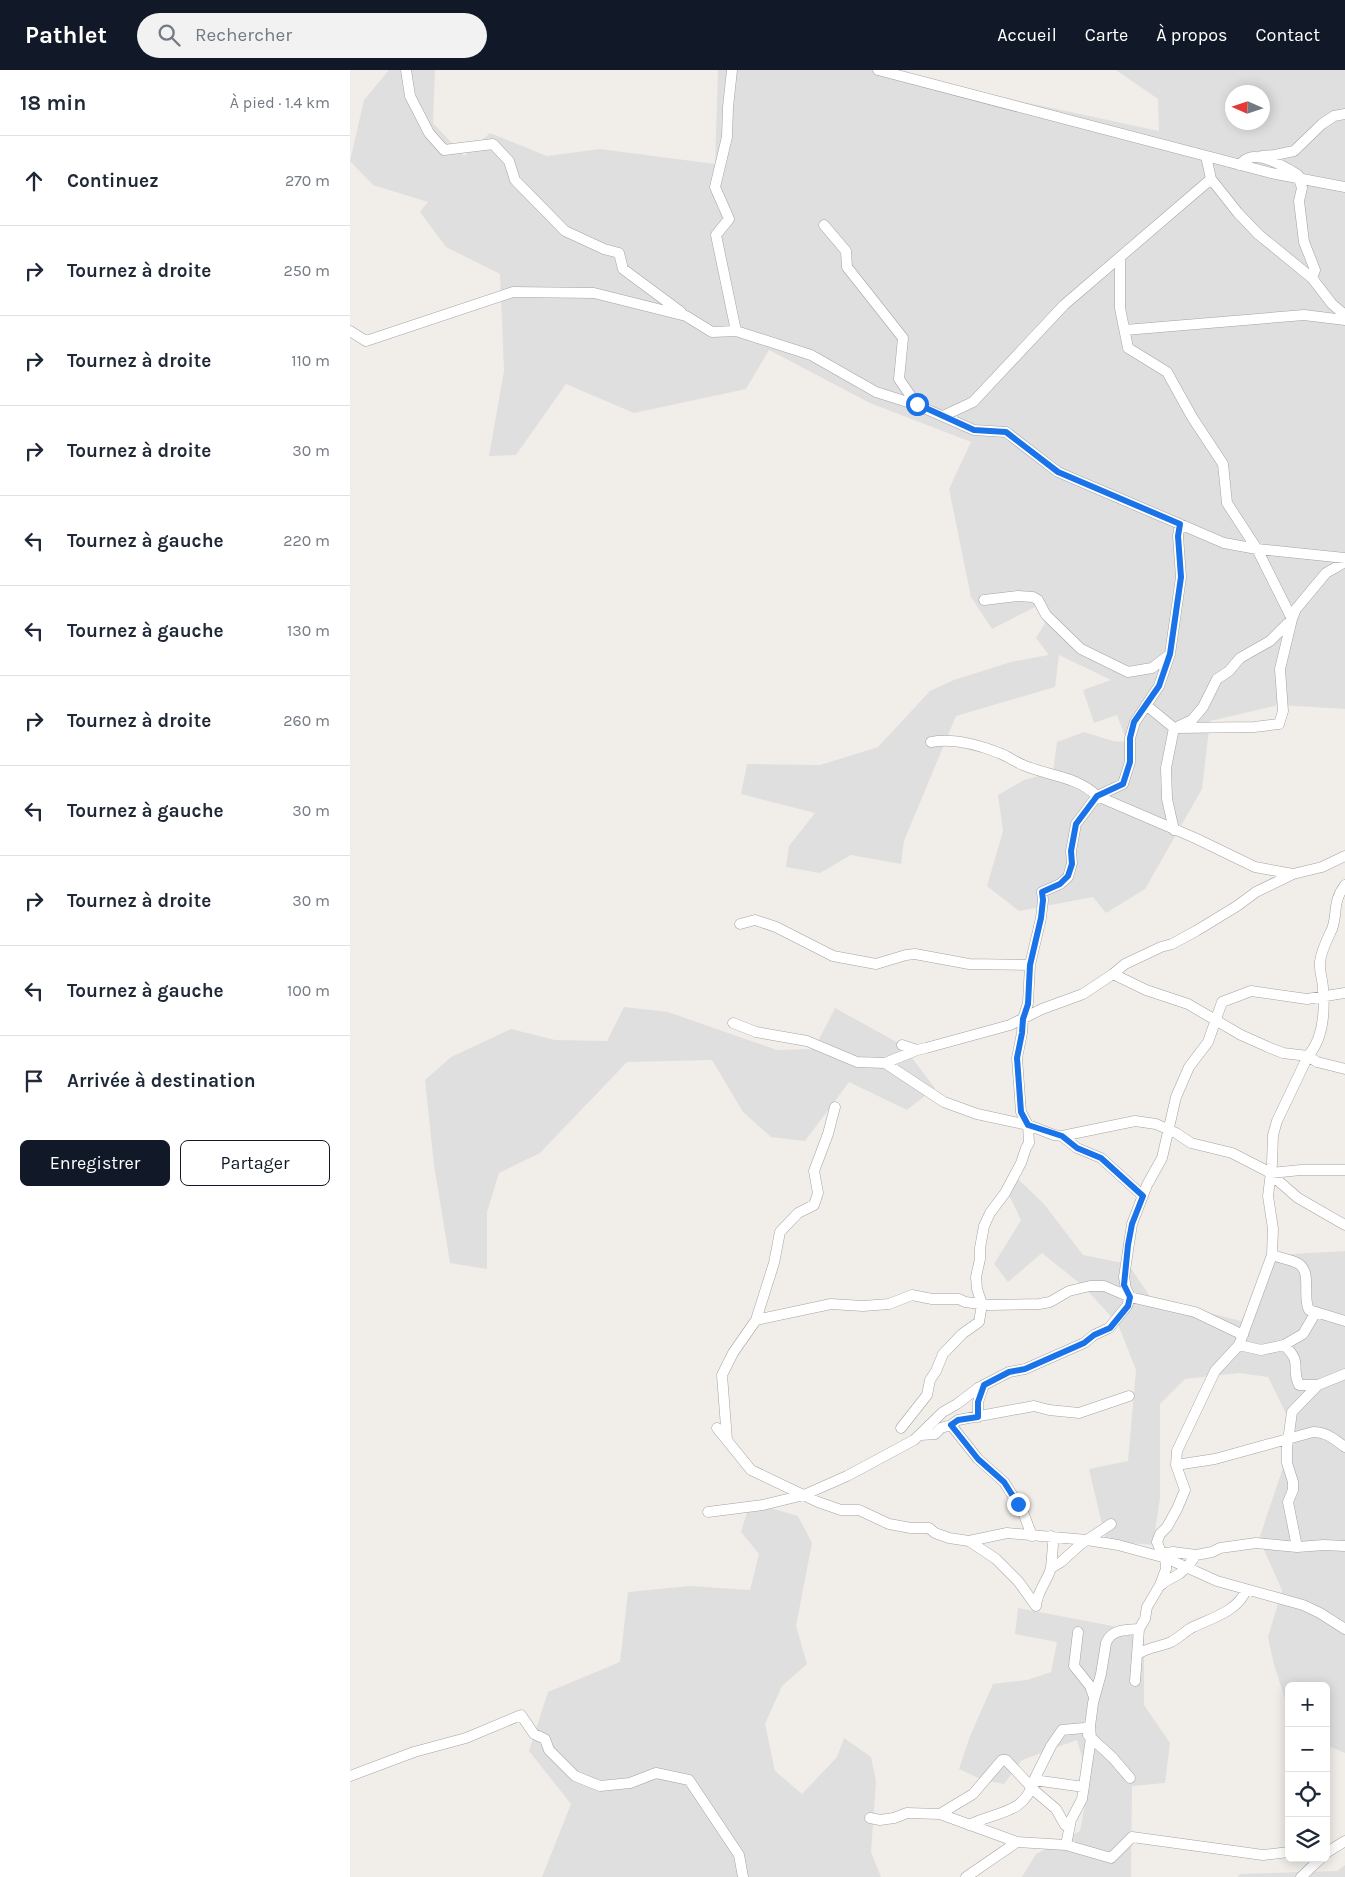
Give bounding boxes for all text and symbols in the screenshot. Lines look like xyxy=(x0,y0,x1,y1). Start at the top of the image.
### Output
search box xyxy=(137,13,487,58)
text: Pathlet xyxy=(25,21,107,49)
icon: search xyxy=(155,21,183,49)
text: Rechercher xyxy=(195,24,292,46)
text: Accueil xyxy=(997,24,1057,46)
text: Carte xyxy=(1085,24,1128,46)
text: À propos xyxy=(1156,24,1228,46)
text: Contact xyxy=(1256,24,1320,46)
north arrow xyxy=(1225,85,1270,130)
text: 18 min xyxy=(20,91,86,115)
text: À pied · 1.4 km xyxy=(230,93,330,112)
icon: ahead xyxy=(20,167,48,195)
text: Continuez xyxy=(67,170,159,192)
text: 270 m xyxy=(285,171,330,190)
icon: right xyxy=(20,257,48,285)
text: Tournez à droite xyxy=(67,260,211,282)
text: 250 m xyxy=(283,261,330,280)
icon: right xyxy=(20,347,48,375)
text: Tournez à droite xyxy=(67,350,211,372)
text: 110 m xyxy=(291,351,330,370)
route start xyxy=(906,393,929,416)
icon: right xyxy=(20,437,48,465)
text: Tournez à droite xyxy=(67,440,211,462)
text: 30 m xyxy=(292,441,330,460)
icon: left xyxy=(20,527,48,555)
text: Tournez à gauche xyxy=(67,530,224,552)
text: 220 m xyxy=(283,531,330,550)
icon: left xyxy=(20,617,48,645)
text: Tournez à gauche xyxy=(67,620,224,642)
text: 130 m xyxy=(287,621,330,640)
icon: right xyxy=(20,707,48,735)
text: Tournez à droite xyxy=(67,710,211,732)
text: 260 m xyxy=(283,711,330,730)
icon: left xyxy=(20,797,48,825)
text: Tournez à gauche xyxy=(67,800,224,822)
text: 30 m xyxy=(292,801,330,820)
icon: right xyxy=(20,887,48,915)
text: Tournez à droite xyxy=(67,890,211,912)
text: 30 m xyxy=(292,891,330,910)
icon: left xyxy=(20,977,48,1005)
text: Tournez à gauche xyxy=(67,980,224,1002)
text: 100 m xyxy=(287,981,330,1000)
icon: arrive xyxy=(20,1067,48,1095)
text: Arrivée à destination xyxy=(67,1070,256,1092)
button: Enregistrer xyxy=(20,1140,170,1186)
button: Partager xyxy=(180,1140,330,1186)
route end xyxy=(1007,1493,1030,1516)
map controls xyxy=(1285,1682,1330,1862)
button: + xyxy=(1285,1682,1330,1727)
button: − xyxy=(1285,1727,1330,1772)
button: locate xyxy=(1285,1772,1330,1817)
button: layers xyxy=(1285,1817,1330,1862)

